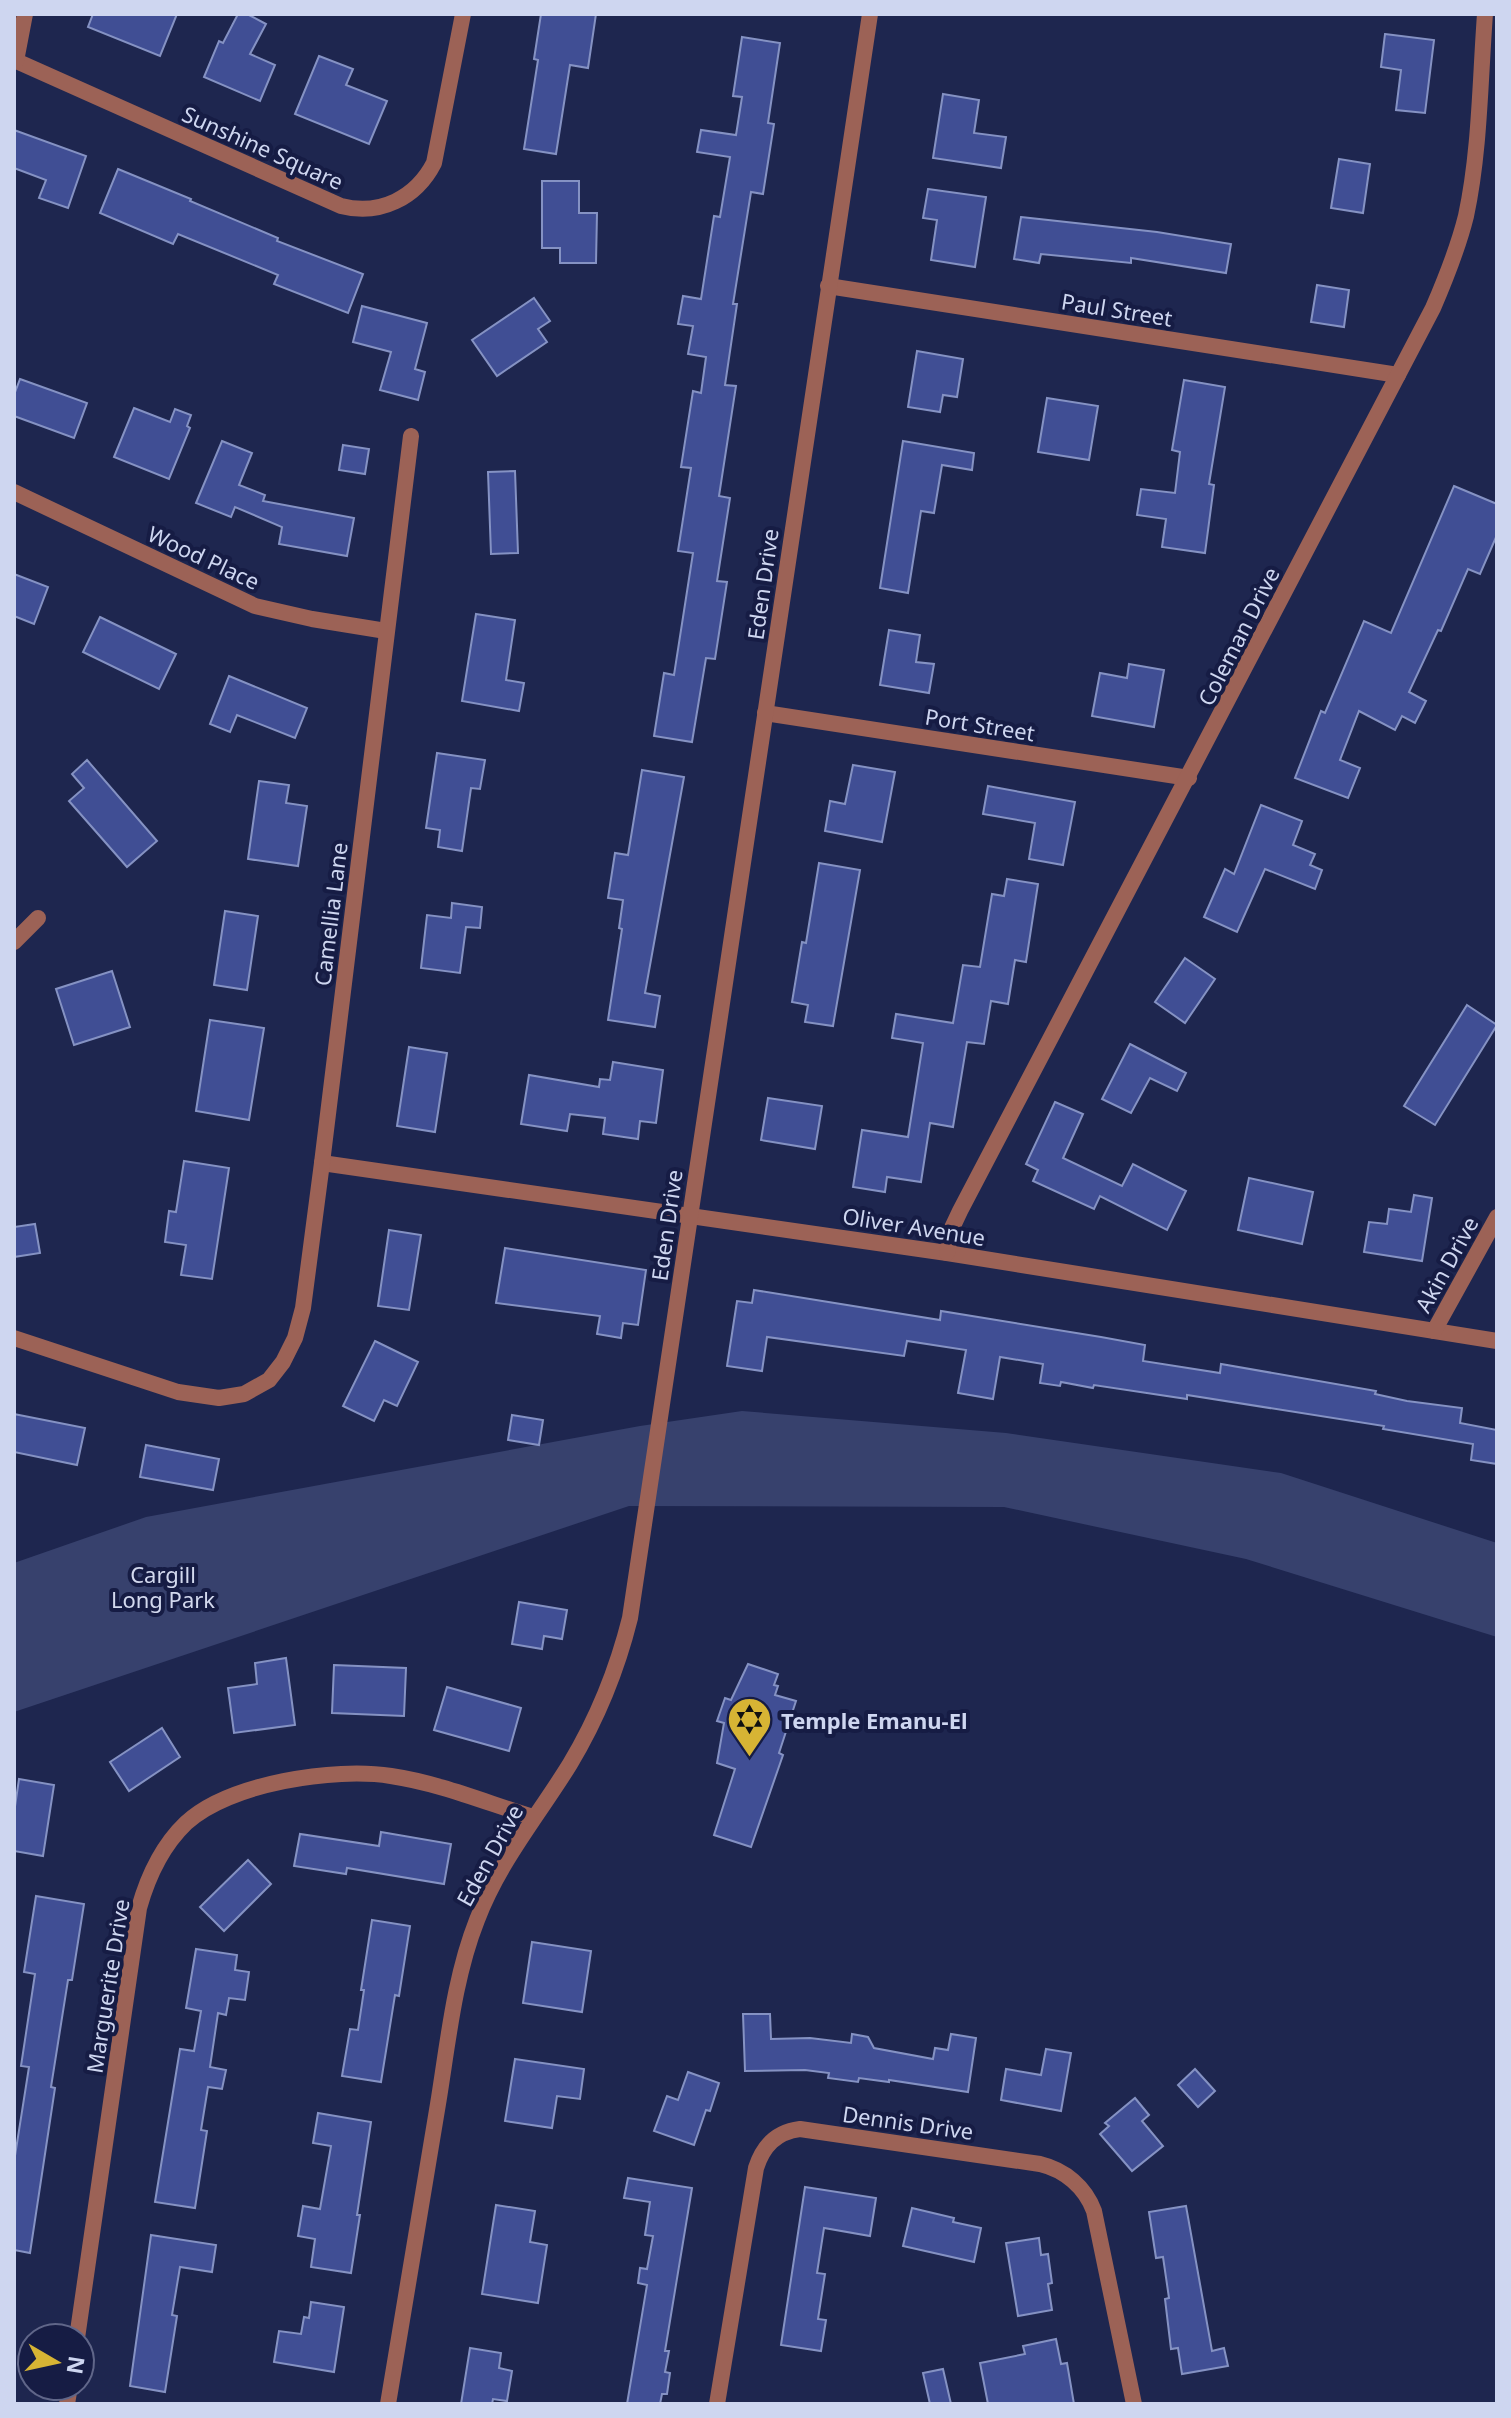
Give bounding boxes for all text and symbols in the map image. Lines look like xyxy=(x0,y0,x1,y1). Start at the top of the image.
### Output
street label: Sunshine Square xyxy=(178,98,348,196)
street label: Paul Street xyxy=(1059,285,1175,333)
street label: Wood Place xyxy=(143,518,265,596)
street label: Eden Drive xyxy=(739,527,785,641)
street label: Coleman Drive xyxy=(1190,562,1286,710)
street label: Port Street xyxy=(923,701,1037,747)
street label: Camellia Lane xyxy=(306,841,354,987)
street label: Eden Drive xyxy=(643,1168,689,1282)
street label: Oliver Avenue xyxy=(840,1200,988,1252)
street label: Akin Drive xyxy=(1407,1211,1485,1317)
park label: Cargill Long Park xyxy=(111,1559,215,1614)
synagogue icon: Temple Emanu-El xyxy=(726,1696,774,1759)
place label: Temple Emanu-El xyxy=(781,1705,968,1735)
street label: Eden Drive xyxy=(449,1799,529,1911)
street label: Marguerite Drive xyxy=(78,1897,136,2075)
street label: Dennis Drive xyxy=(841,2098,975,2146)
north arrow xyxy=(16,2322,96,2402)
text: N xyxy=(61,2354,93,2376)

